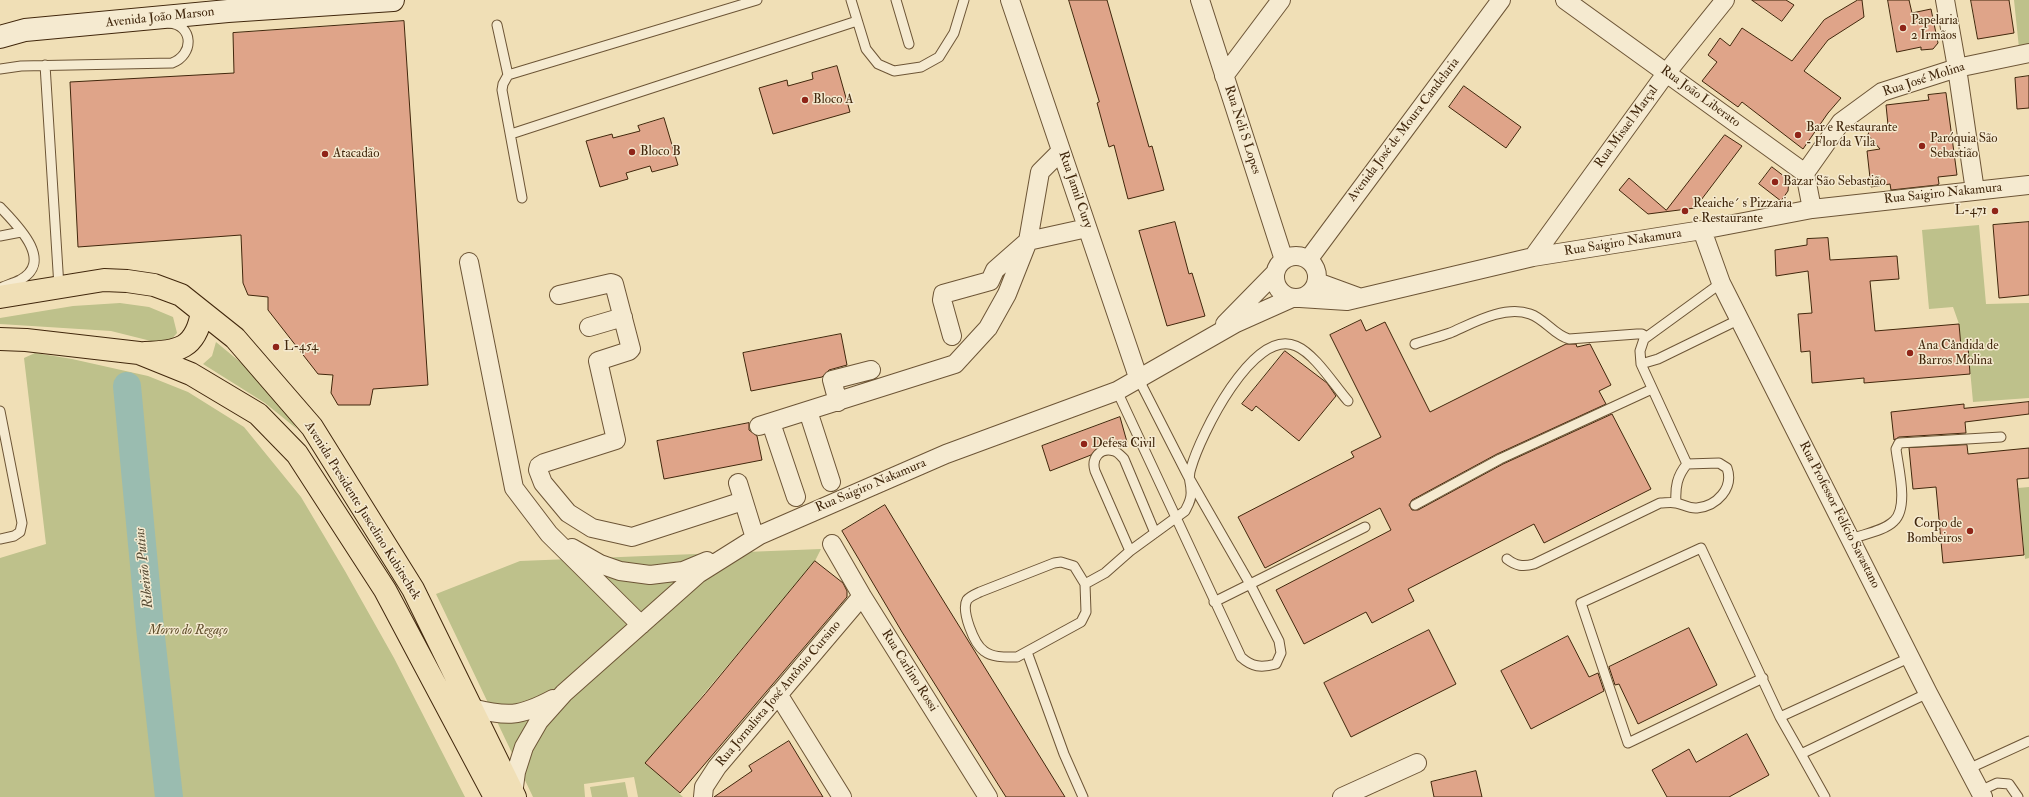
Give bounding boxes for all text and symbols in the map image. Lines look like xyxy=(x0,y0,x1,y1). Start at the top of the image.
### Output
street label: Avenida João Marson xyxy=(105,5,215,31)
place label: Papelaria 2 Irmãos xyxy=(1911,13,1958,44)
marker: Papelaria 2 Irmãos xyxy=(1898,23,1908,33)
street label: Avenida José de Moura Candelaria xyxy=(1345,55,1463,205)
street label: Rua José Molina xyxy=(1881,59,1967,101)
street label: Rua João Liberato xyxy=(1657,63,1743,131)
street label: Rua Misael Marçal xyxy=(1592,83,1662,171)
street label: Rua Neli S Lopes xyxy=(1220,84,1264,176)
place label: Bloco A xyxy=(813,92,853,108)
marker: Bloco A xyxy=(800,95,810,105)
place label: Bar e Restaurante - Flor da Vila xyxy=(1806,120,1897,151)
marker: Bar e Restaurante - Flor da Vila xyxy=(1793,130,1803,140)
place label: Paróquia São Sebastião xyxy=(1930,131,1998,162)
marker: Paróquia São Sebastião xyxy=(1917,141,1927,151)
place label: Bloco B xyxy=(640,144,681,160)
place label: Atacadão xyxy=(333,146,379,162)
marker: Bloco B xyxy=(627,147,637,157)
marker: Atacadão xyxy=(320,149,330,159)
street label: Rua Jamil Cury xyxy=(1055,149,1095,231)
place label: Bazar São Sebastião xyxy=(1783,174,1886,190)
marker: Bazar São Sebastião xyxy=(1770,177,1780,187)
street label: Rua Saigiro Nakamura xyxy=(1883,180,2003,208)
place label: Reaiche´ s Pizzaria e Restaurante xyxy=(1693,196,1792,227)
place label: L-471 xyxy=(1955,203,1987,219)
marker: Reaiche´ s Pizzaria e Restaurante xyxy=(1680,206,1690,216)
marker: L-471 xyxy=(1990,206,2000,216)
street label: Rua Saigiro Nakamura xyxy=(1563,226,1683,260)
place label: Ana Cândida de Barros Molina xyxy=(1918,338,1999,369)
place label: L-454 xyxy=(284,339,318,355)
marker: L-454 xyxy=(271,342,281,352)
marker: Ana Cândida de Barros Molina xyxy=(1905,348,1915,358)
street label: Avenida Presidente Juscelino Kubitschek xyxy=(301,419,423,603)
place label: Defesa Civil xyxy=(1092,436,1155,452)
marker: Defesa Civil xyxy=(1079,439,1089,449)
street label: Rua Professor Felício Savastano xyxy=(1795,439,1883,591)
street label: Rua Saigiro Nakamura xyxy=(813,456,929,516)
place label: Corpo de Bombeiros xyxy=(1906,516,1962,547)
marker: Corpo de Bombeiros xyxy=(1965,526,1975,536)
water label: Ribeirão Putins xyxy=(132,527,158,609)
street label: Rua Jornalista José Antônio Cursino xyxy=(713,618,845,770)
park label: Morro do Regaço xyxy=(148,623,228,639)
street label: Rua Carlino Rossi xyxy=(878,627,940,715)

